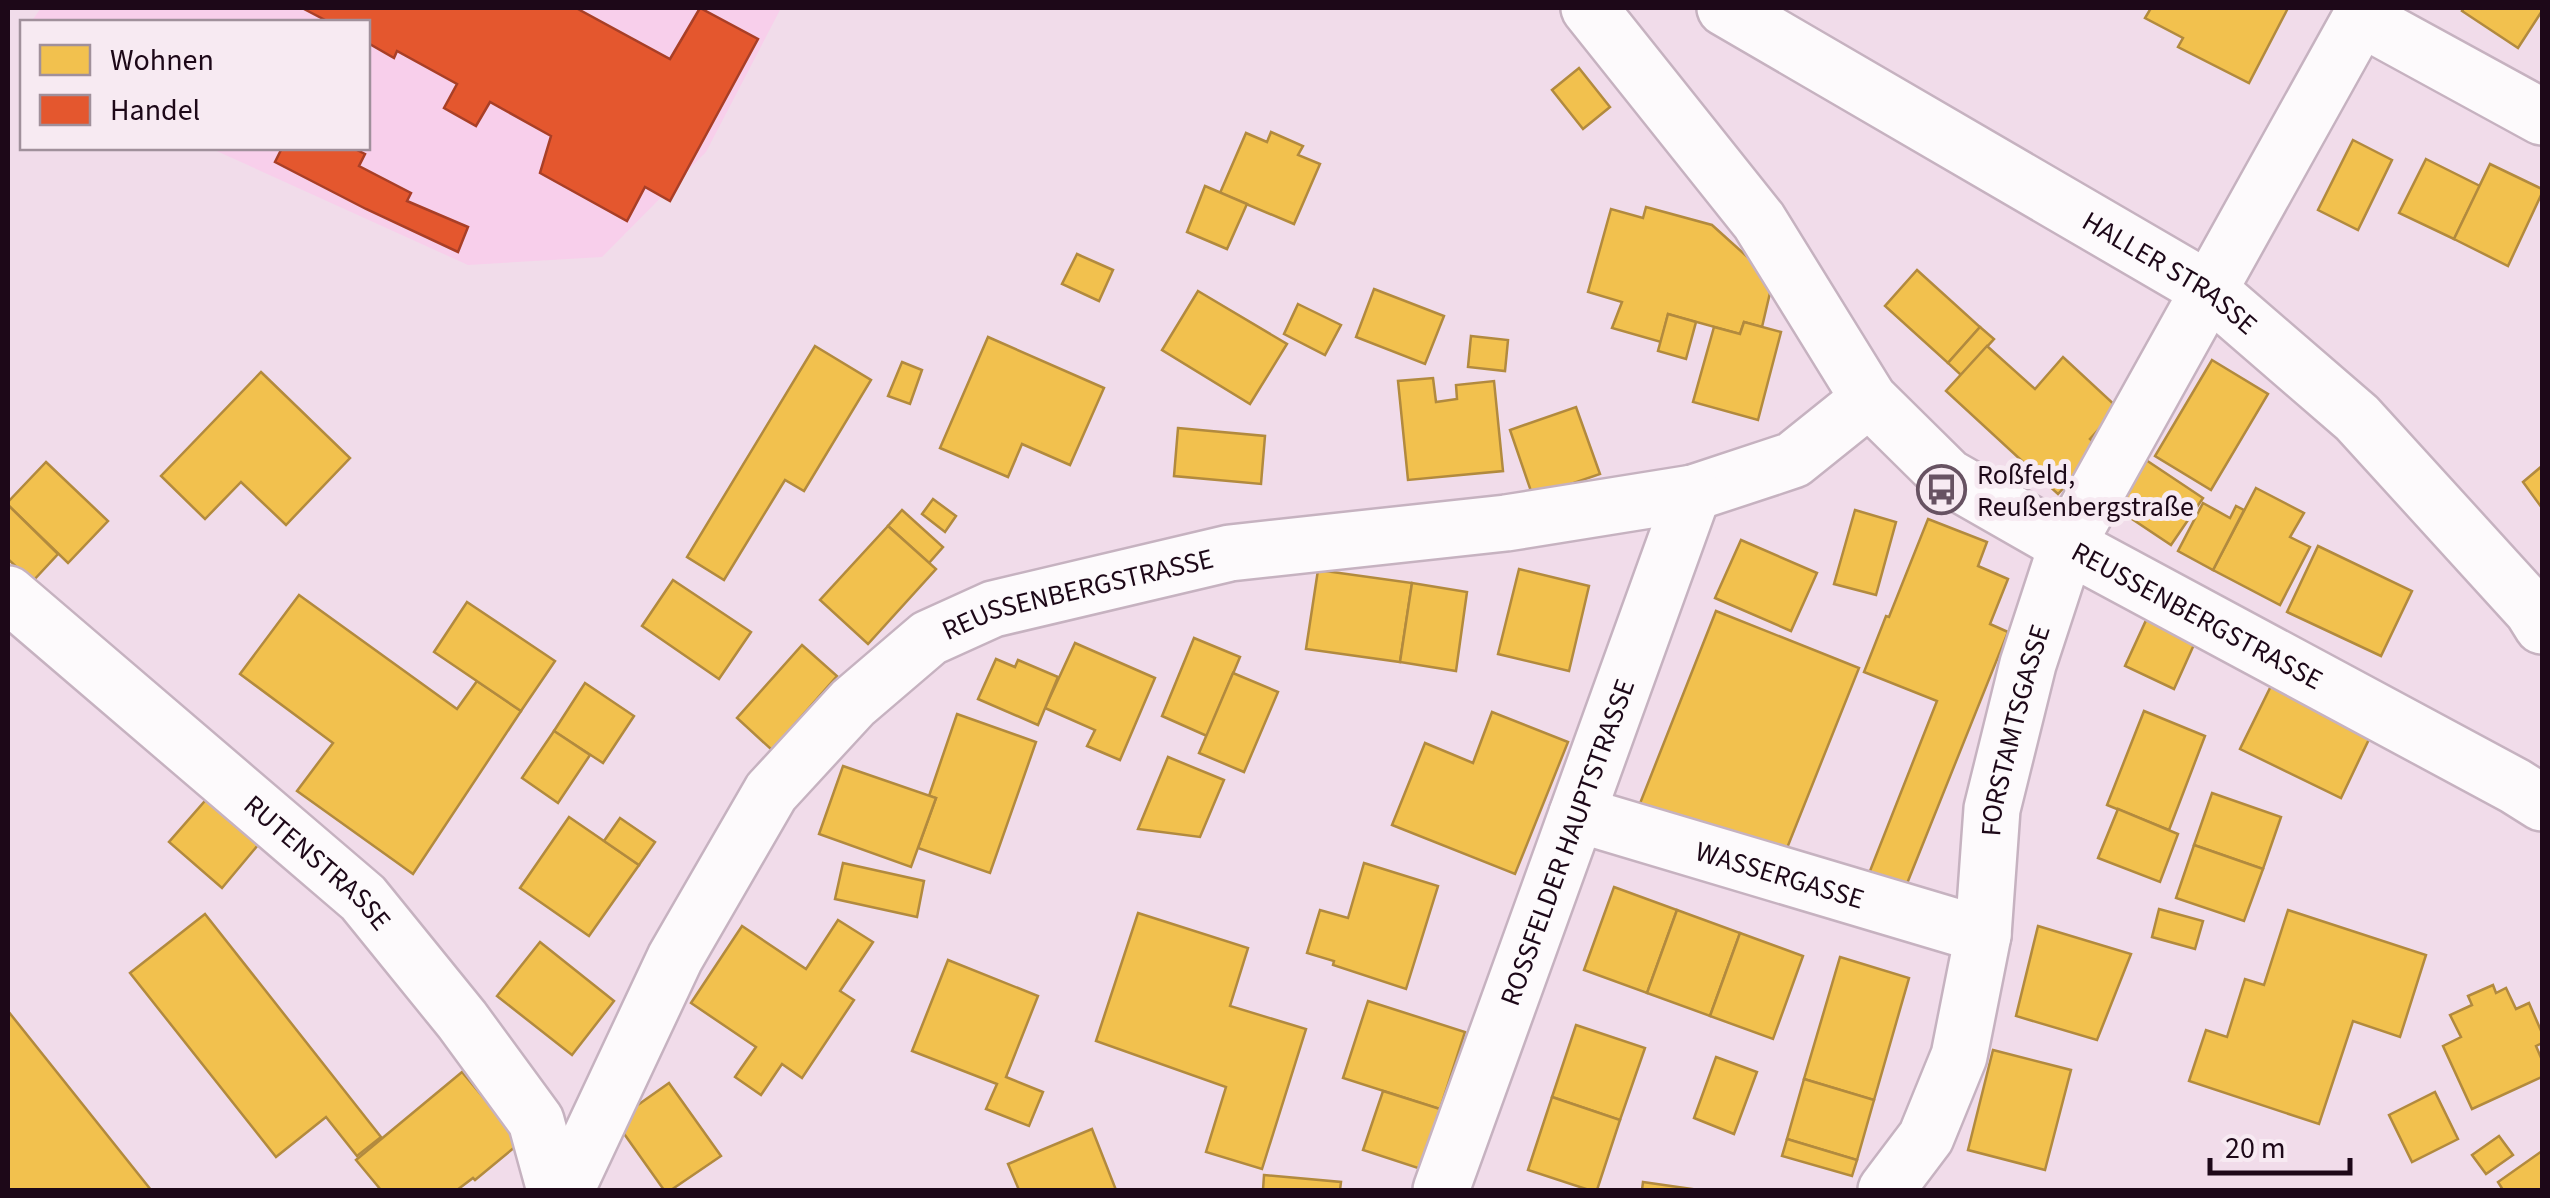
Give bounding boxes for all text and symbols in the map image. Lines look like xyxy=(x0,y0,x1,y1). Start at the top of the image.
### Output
legend xyxy=(20,20,370,150)
text: Wohnen xyxy=(110,39,214,82)
text: Handel xyxy=(110,89,200,132)
street label: HALLER STRASSE xyxy=(2075,202,2266,344)
place label: Roßfeld, Reußenbergstraße xyxy=(1977,455,2194,527)
bus stop icon: Roßfeld, Reußenbergstraße xyxy=(1916,464,1968,516)
street label: REUSSENBERGSTRASSE xyxy=(2064,532,2330,700)
street label: REUSSENBERGSTRASSE xyxy=(936,539,1217,651)
street label: FORSTAMTSGASSE xyxy=(1971,619,2061,838)
street label: ROSSFELDER HAUPTSTRASSE xyxy=(1490,673,1645,1011)
street label: RUTENSTRASSE xyxy=(235,786,400,939)
street label: WASSERGASSE xyxy=(1691,831,1869,920)
scale bar xyxy=(2210,1113,2350,1175)
text: 20 m xyxy=(2225,1127,2286,1170)

